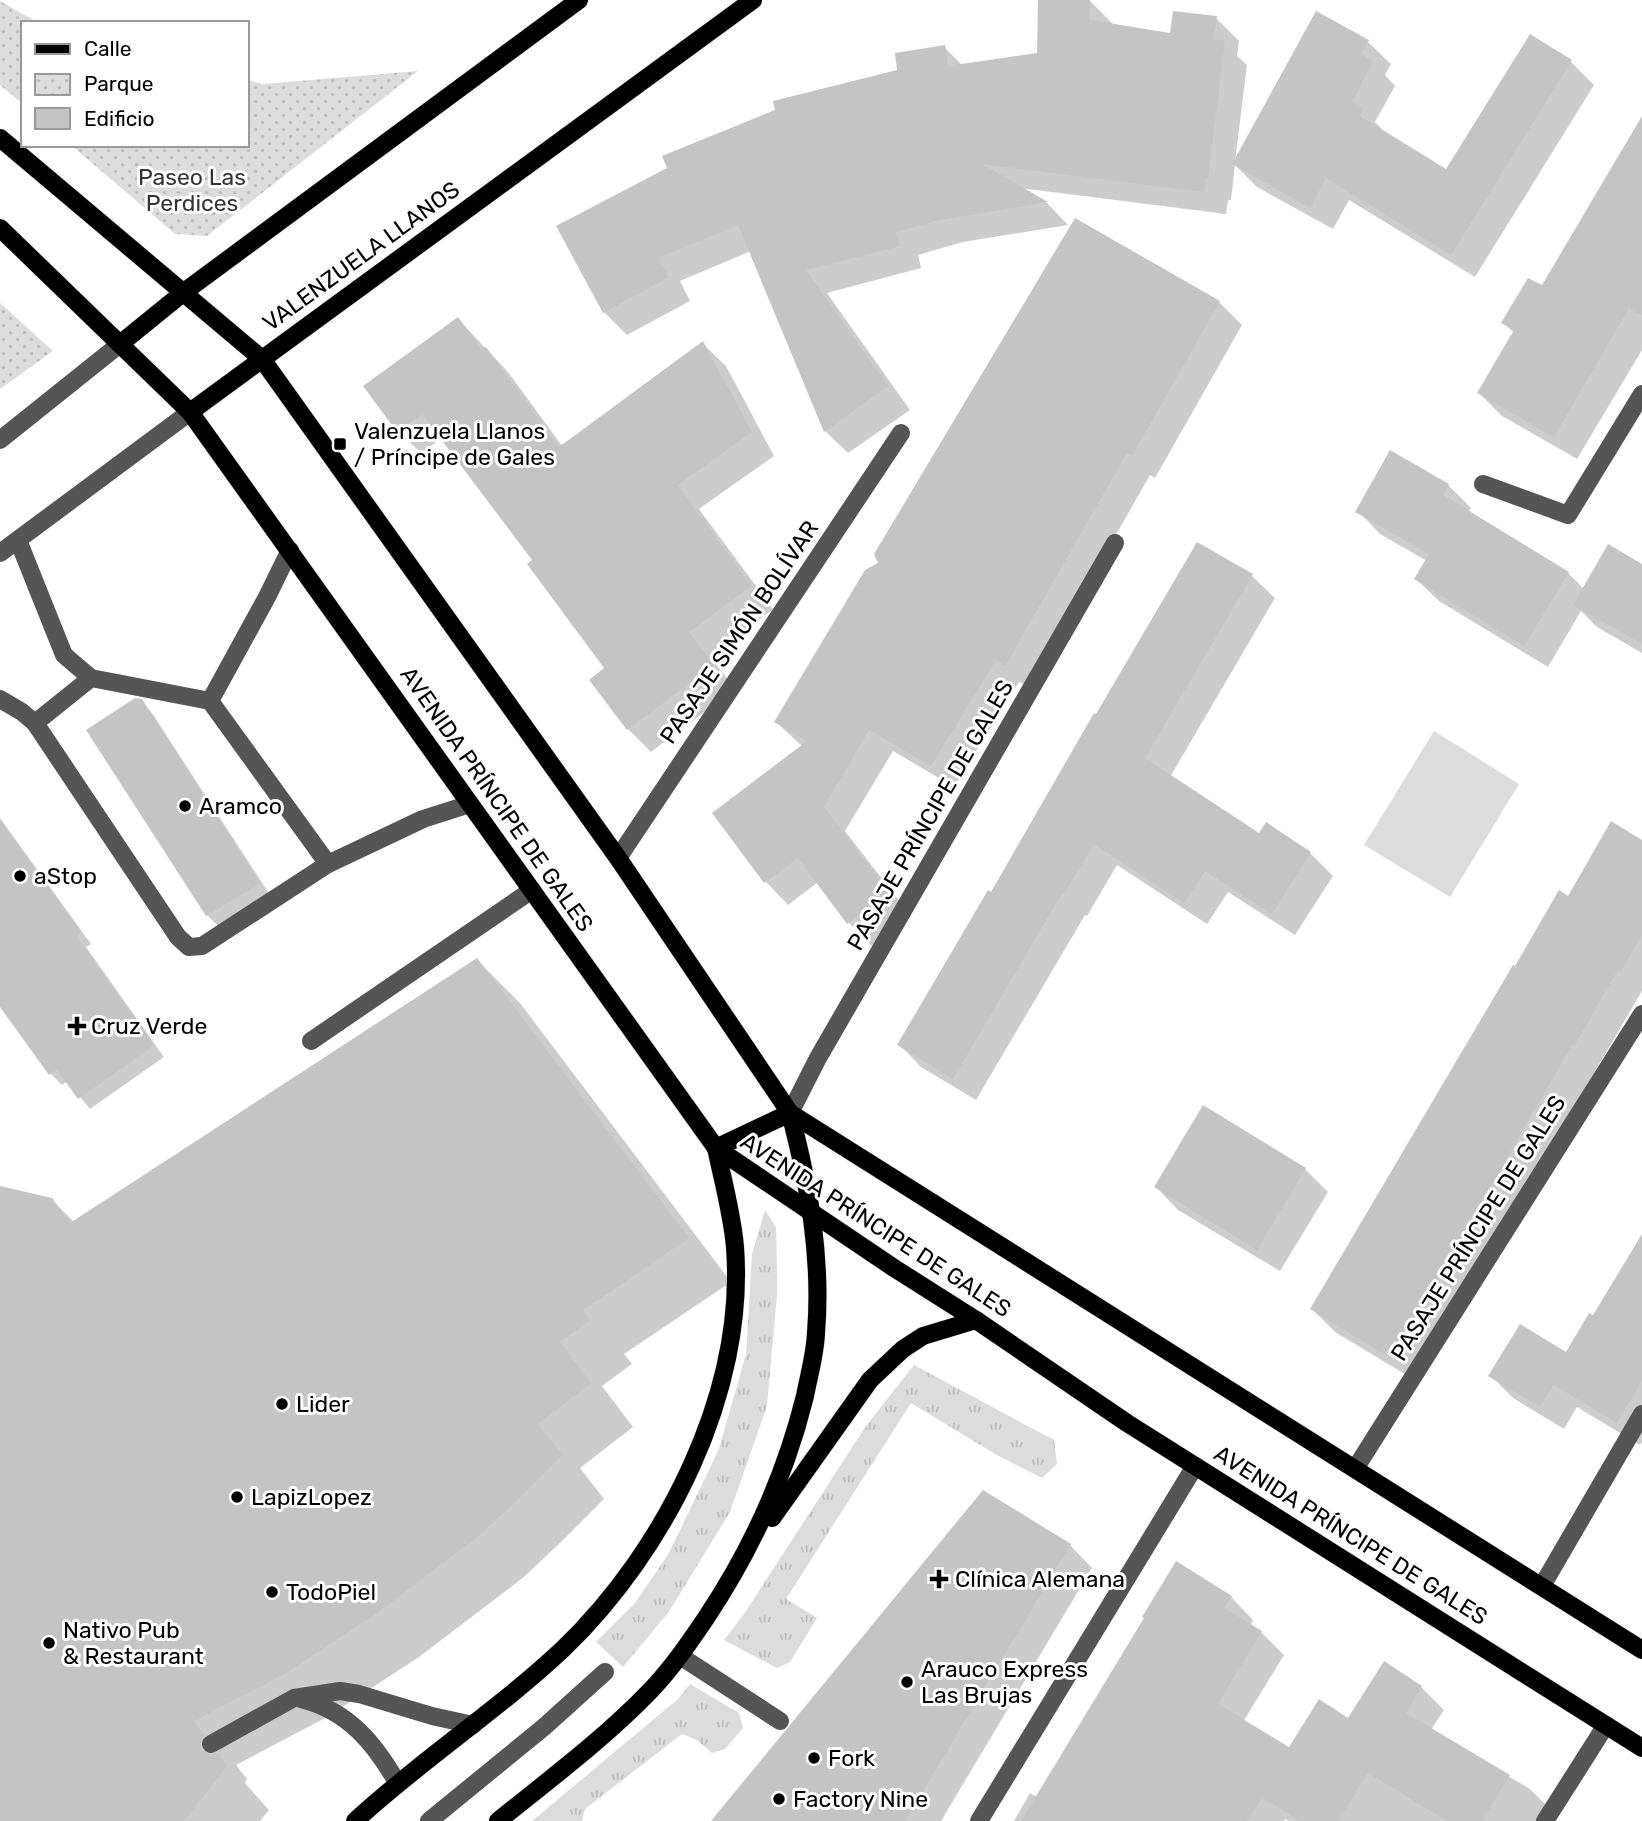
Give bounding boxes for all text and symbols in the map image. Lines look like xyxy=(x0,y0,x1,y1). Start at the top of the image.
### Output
legend xyxy=(21,21,248,147)
text: Calle xyxy=(84,36,132,61)
text: Parque xyxy=(84,71,154,96)
text: Edificio xyxy=(84,106,154,131)
park label: Paseo Las Perdices xyxy=(138,163,246,217)
street label: VALENZUELA LLANOS xyxy=(257,175,465,337)
place label: Valenzuela Llanos / Príncipe de Gales xyxy=(354,417,555,471)
marker: Valenzuela Llanos / Príncipe de Gales xyxy=(332,436,348,452)
street label: PASAJE SIMÓN BOLÍVAR xyxy=(654,515,824,749)
street label: AVENIDA PRÍNCIPE DE GALES xyxy=(395,661,599,937)
street label: PASAJE PRÍNCIPE DE GALES xyxy=(841,675,1019,955)
place label: Aramco xyxy=(199,792,282,820)
marker: Aramco xyxy=(177,798,193,814)
place label: aStop xyxy=(34,862,97,890)
marker: aStop xyxy=(12,868,28,884)
place label: Cruz Verde xyxy=(91,1012,207,1040)
marker: Cruz Verde xyxy=(69,1018,85,1034)
street label: PASAJE PRÍNCIPE DE GALES xyxy=(1385,1090,1571,1366)
street label: AVENIDA PRÍNCIPE DE GALES xyxy=(735,1127,1017,1323)
place label: Lider xyxy=(296,1390,350,1418)
marker: Lider xyxy=(274,1396,290,1412)
street label: AVENIDA PRÍNCIPE DE GALES xyxy=(1209,1439,1493,1631)
place label: LapizLopez xyxy=(251,1483,372,1511)
marker: LapizLopez xyxy=(229,1489,245,1505)
place label: Clínica Alemana xyxy=(955,1565,1125,1593)
marker: Clínica Alemana xyxy=(929,1569,949,1589)
place label: TodoPiel xyxy=(286,1578,376,1606)
marker: TodoPiel xyxy=(264,1584,280,1600)
place label: Nativo Pub & Restaurant xyxy=(63,1616,204,1670)
marker: Nativo Pub & Restaurant xyxy=(41,1635,57,1651)
place label: Arauco Express Las Brujas xyxy=(921,1655,1088,1709)
marker: Arauco Express Las Brujas xyxy=(899,1674,915,1690)
place label: Fork xyxy=(828,1744,875,1772)
marker: Fork xyxy=(806,1750,822,1766)
place label: Factory Nine xyxy=(793,1785,928,1813)
marker: Factory Nine xyxy=(771,1791,787,1807)

